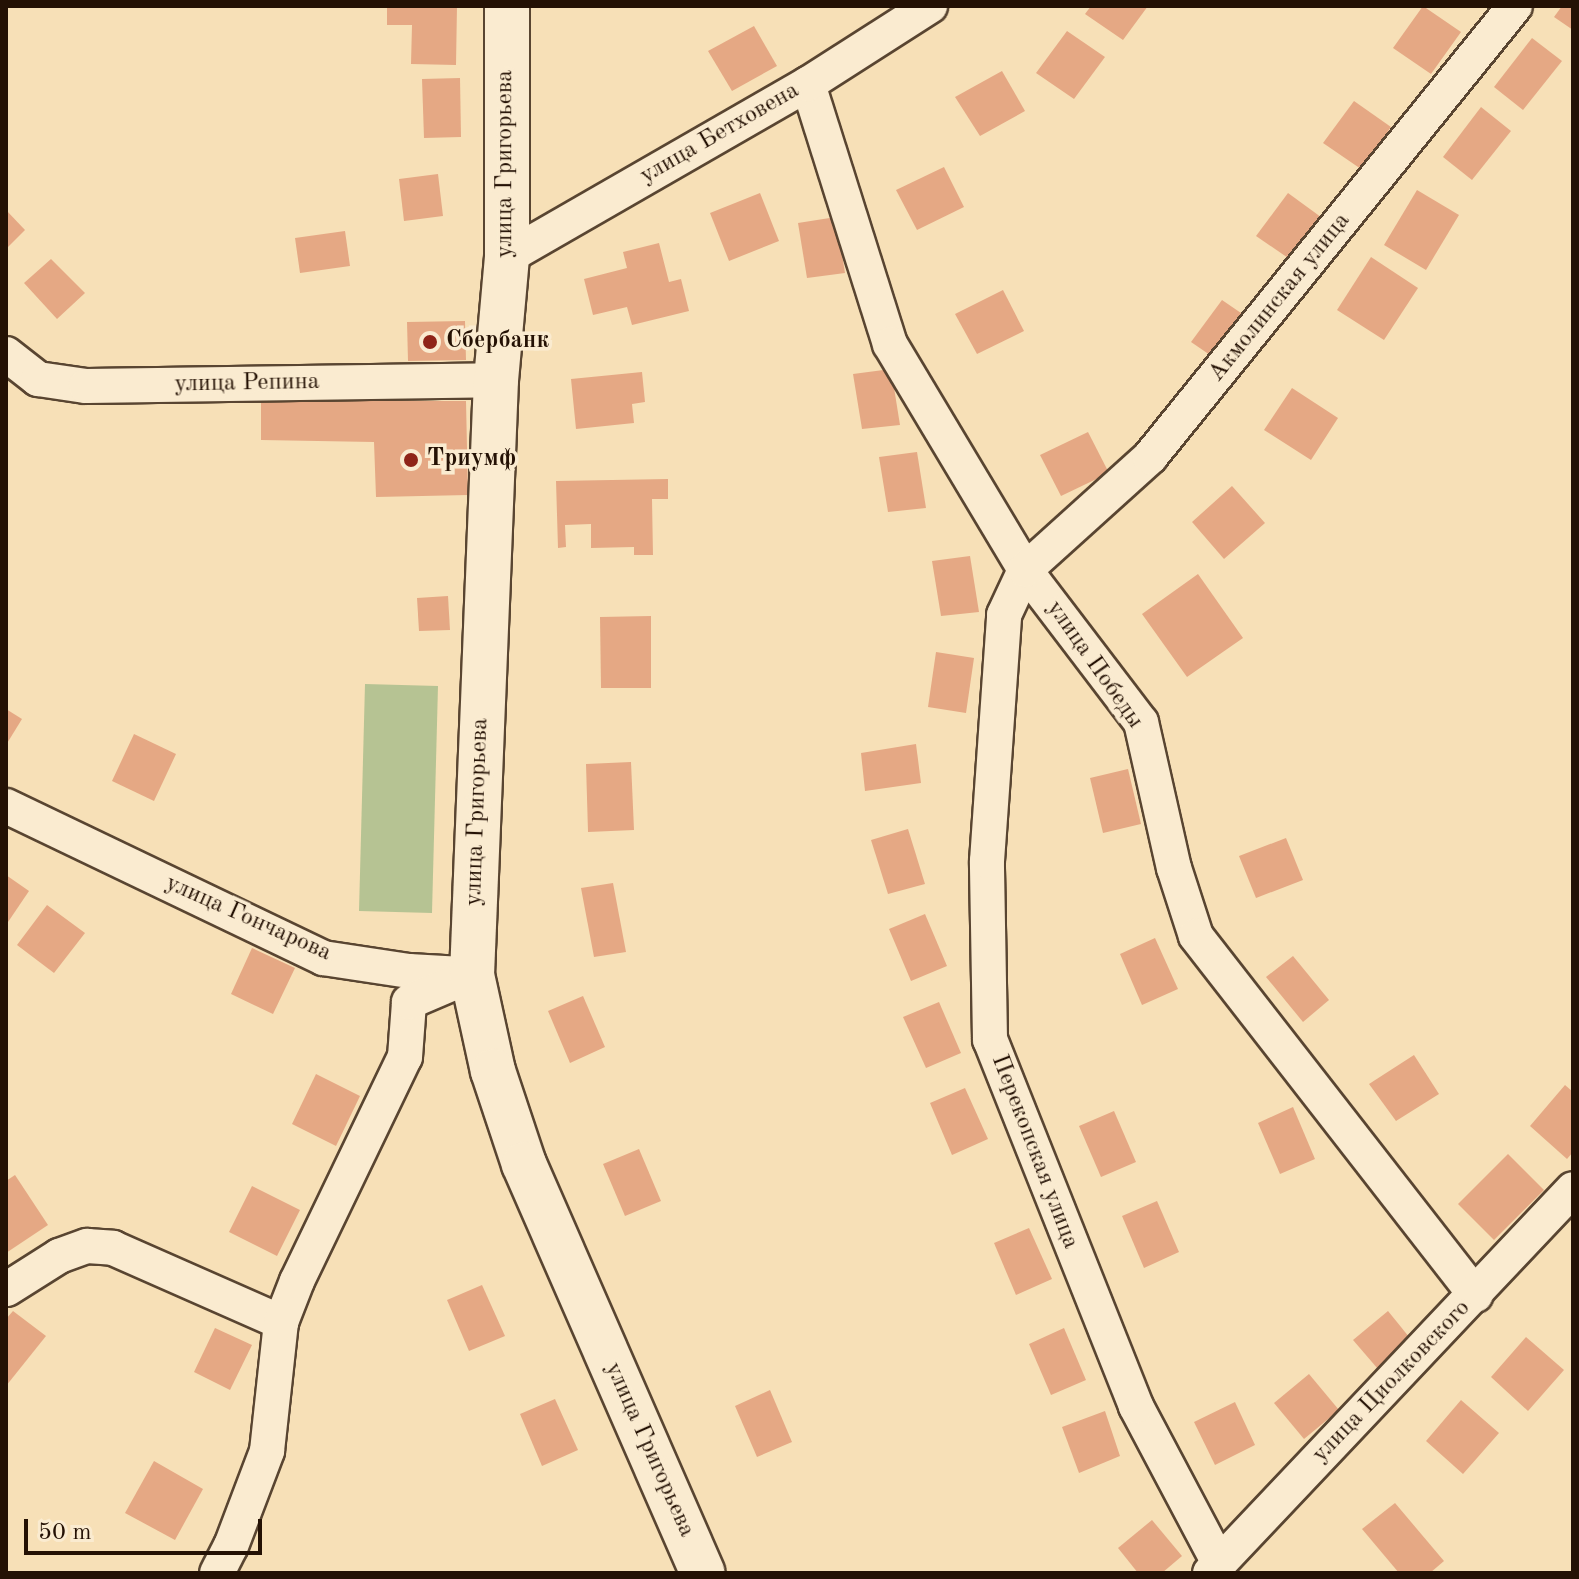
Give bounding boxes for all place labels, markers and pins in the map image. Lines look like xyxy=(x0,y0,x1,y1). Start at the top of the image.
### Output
place label: Сбербанк xyxy=(446,328,549,356)
marker: Сбербанк xyxy=(421,333,439,351)
place label: Триумф xyxy=(427,446,516,474)
marker: Триумф xyxy=(402,451,420,469)

